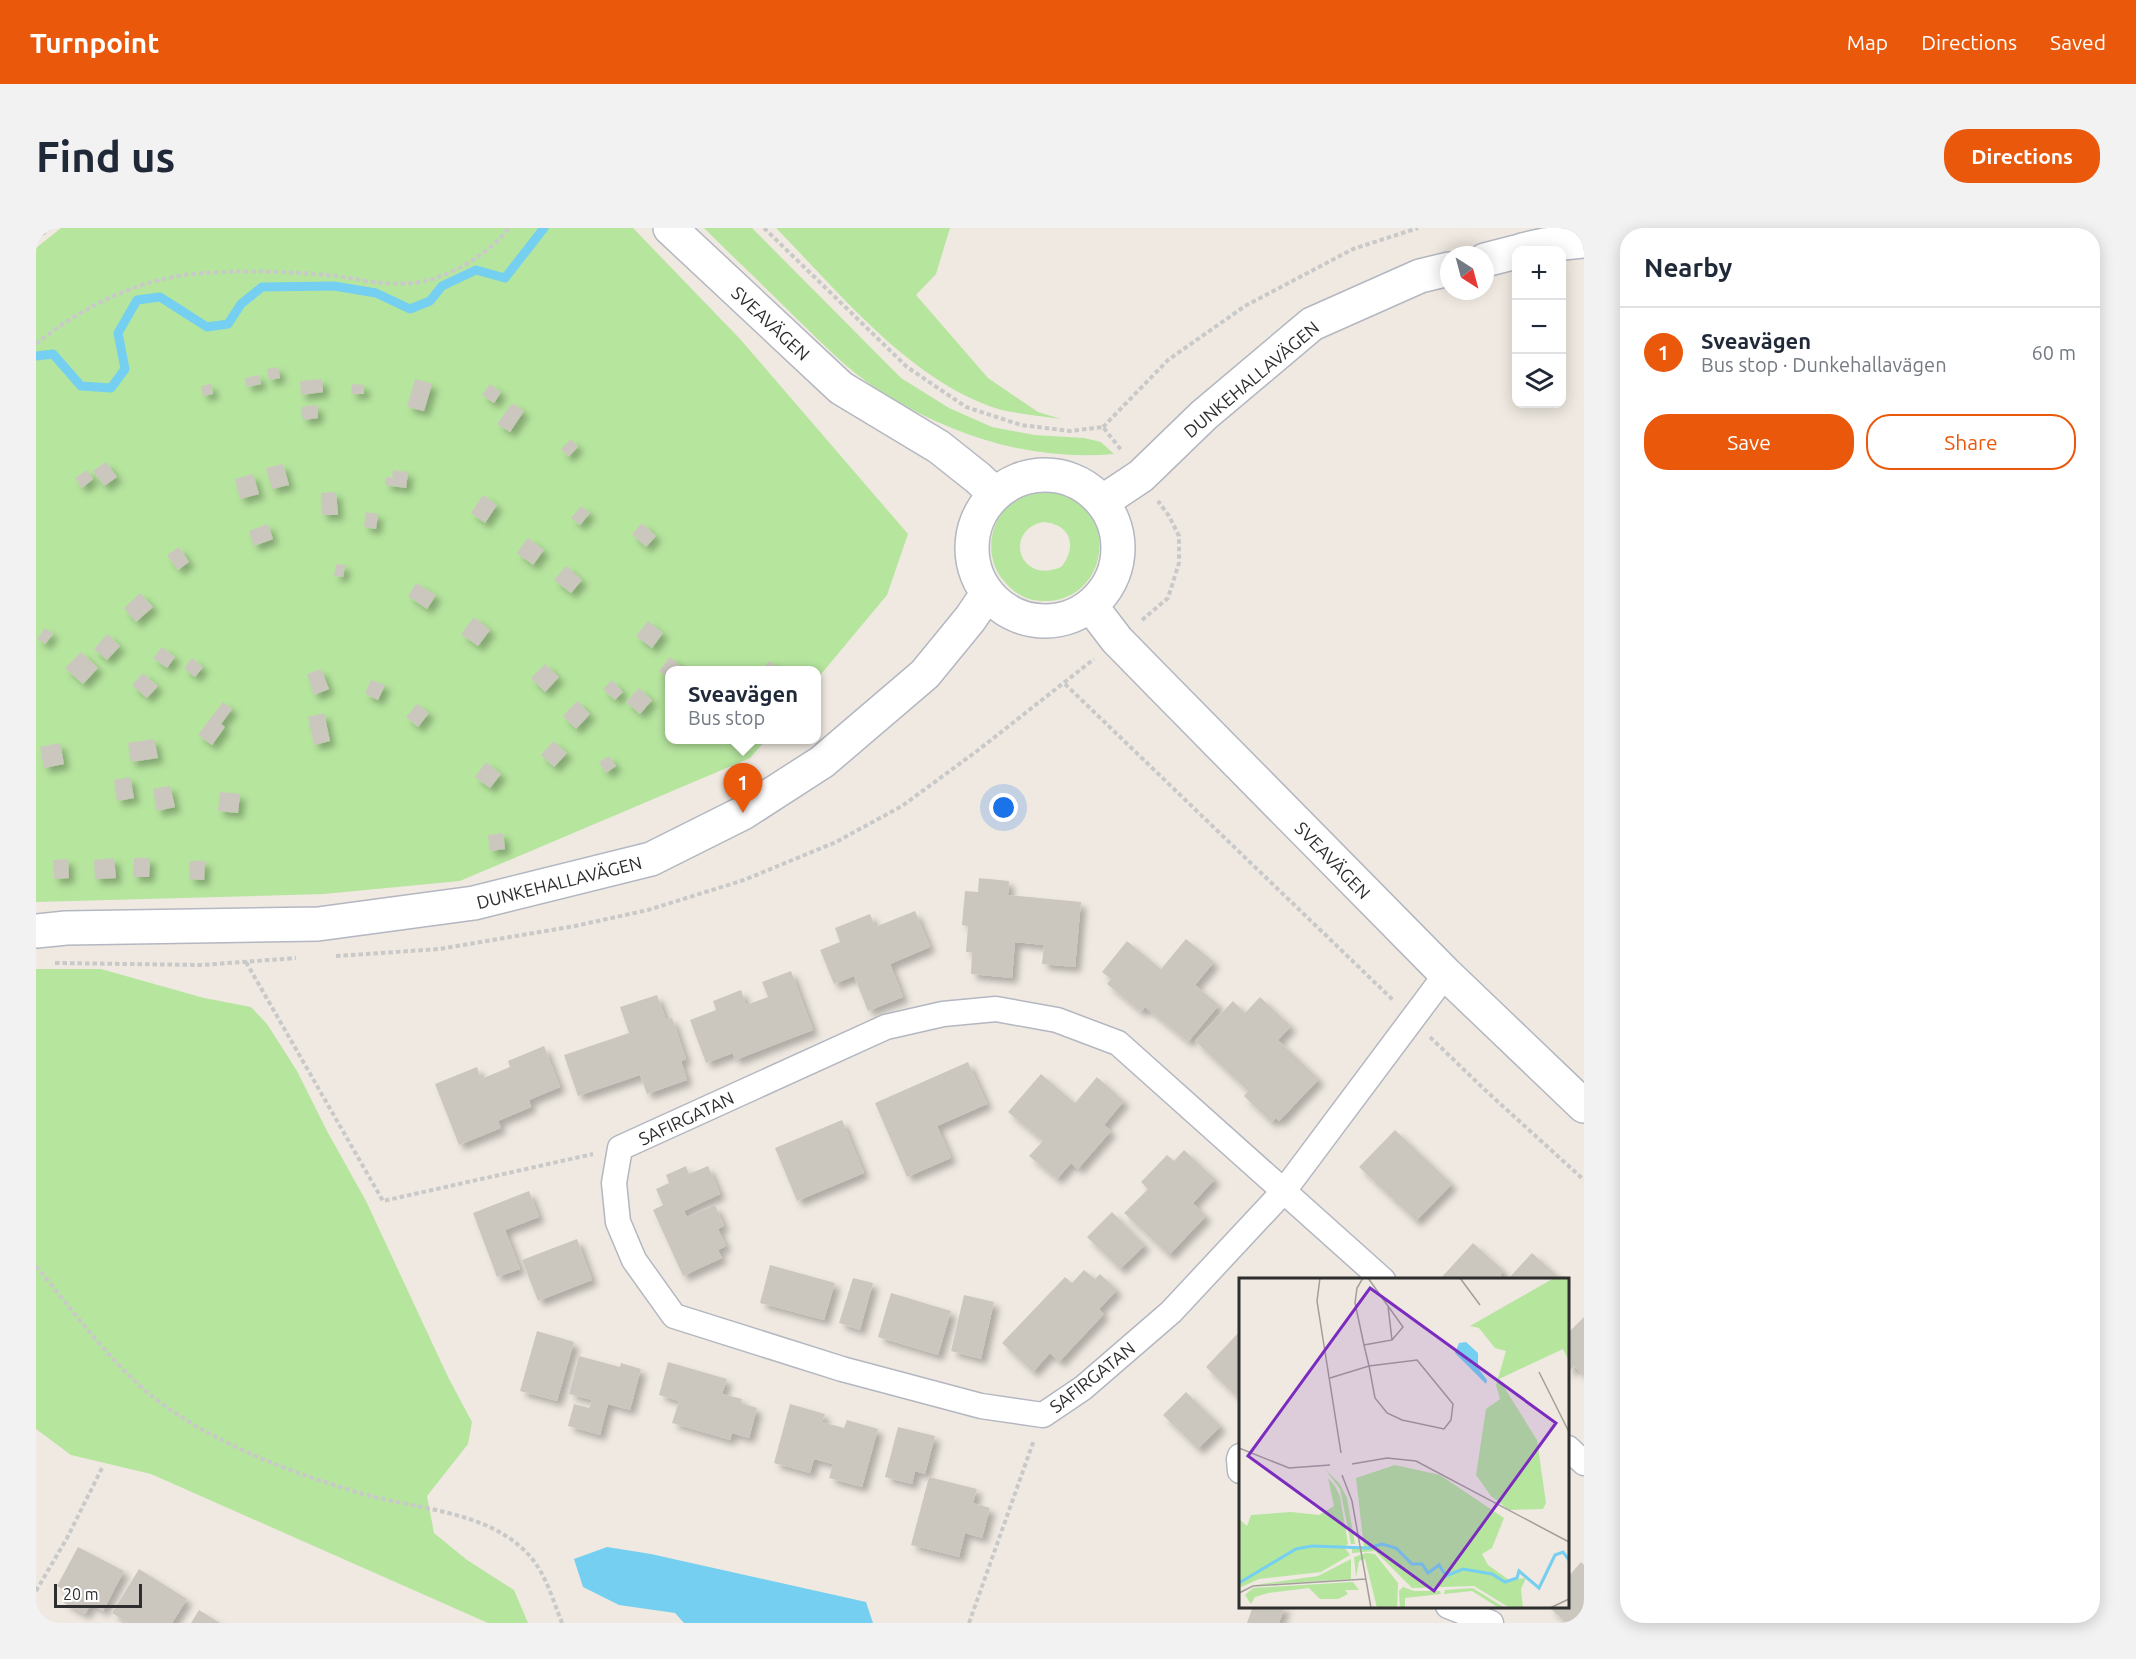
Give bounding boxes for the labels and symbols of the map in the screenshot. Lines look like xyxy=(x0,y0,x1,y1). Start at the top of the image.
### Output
north arrow xyxy=(1440,246,1494,300)
street label: SVEAVÄGEN xyxy=(728,282,814,364)
street label: DUNKEHALLAVÄGEN xyxy=(1180,317,1322,441)
pin: 1 xyxy=(724,764,762,813)
your location xyxy=(989,793,1018,822)
street label: SVEAVÄGEN xyxy=(1291,817,1375,903)
street label: DUNKEHALLAVÄGEN xyxy=(474,852,644,912)
street label: SAFIRGATAN xyxy=(635,1087,737,1149)
inset map xyxy=(1239,1278,1569,1608)
street label: SAFIRGATAN xyxy=(1045,1338,1139,1416)
scale bar xyxy=(54,1581,142,1608)

